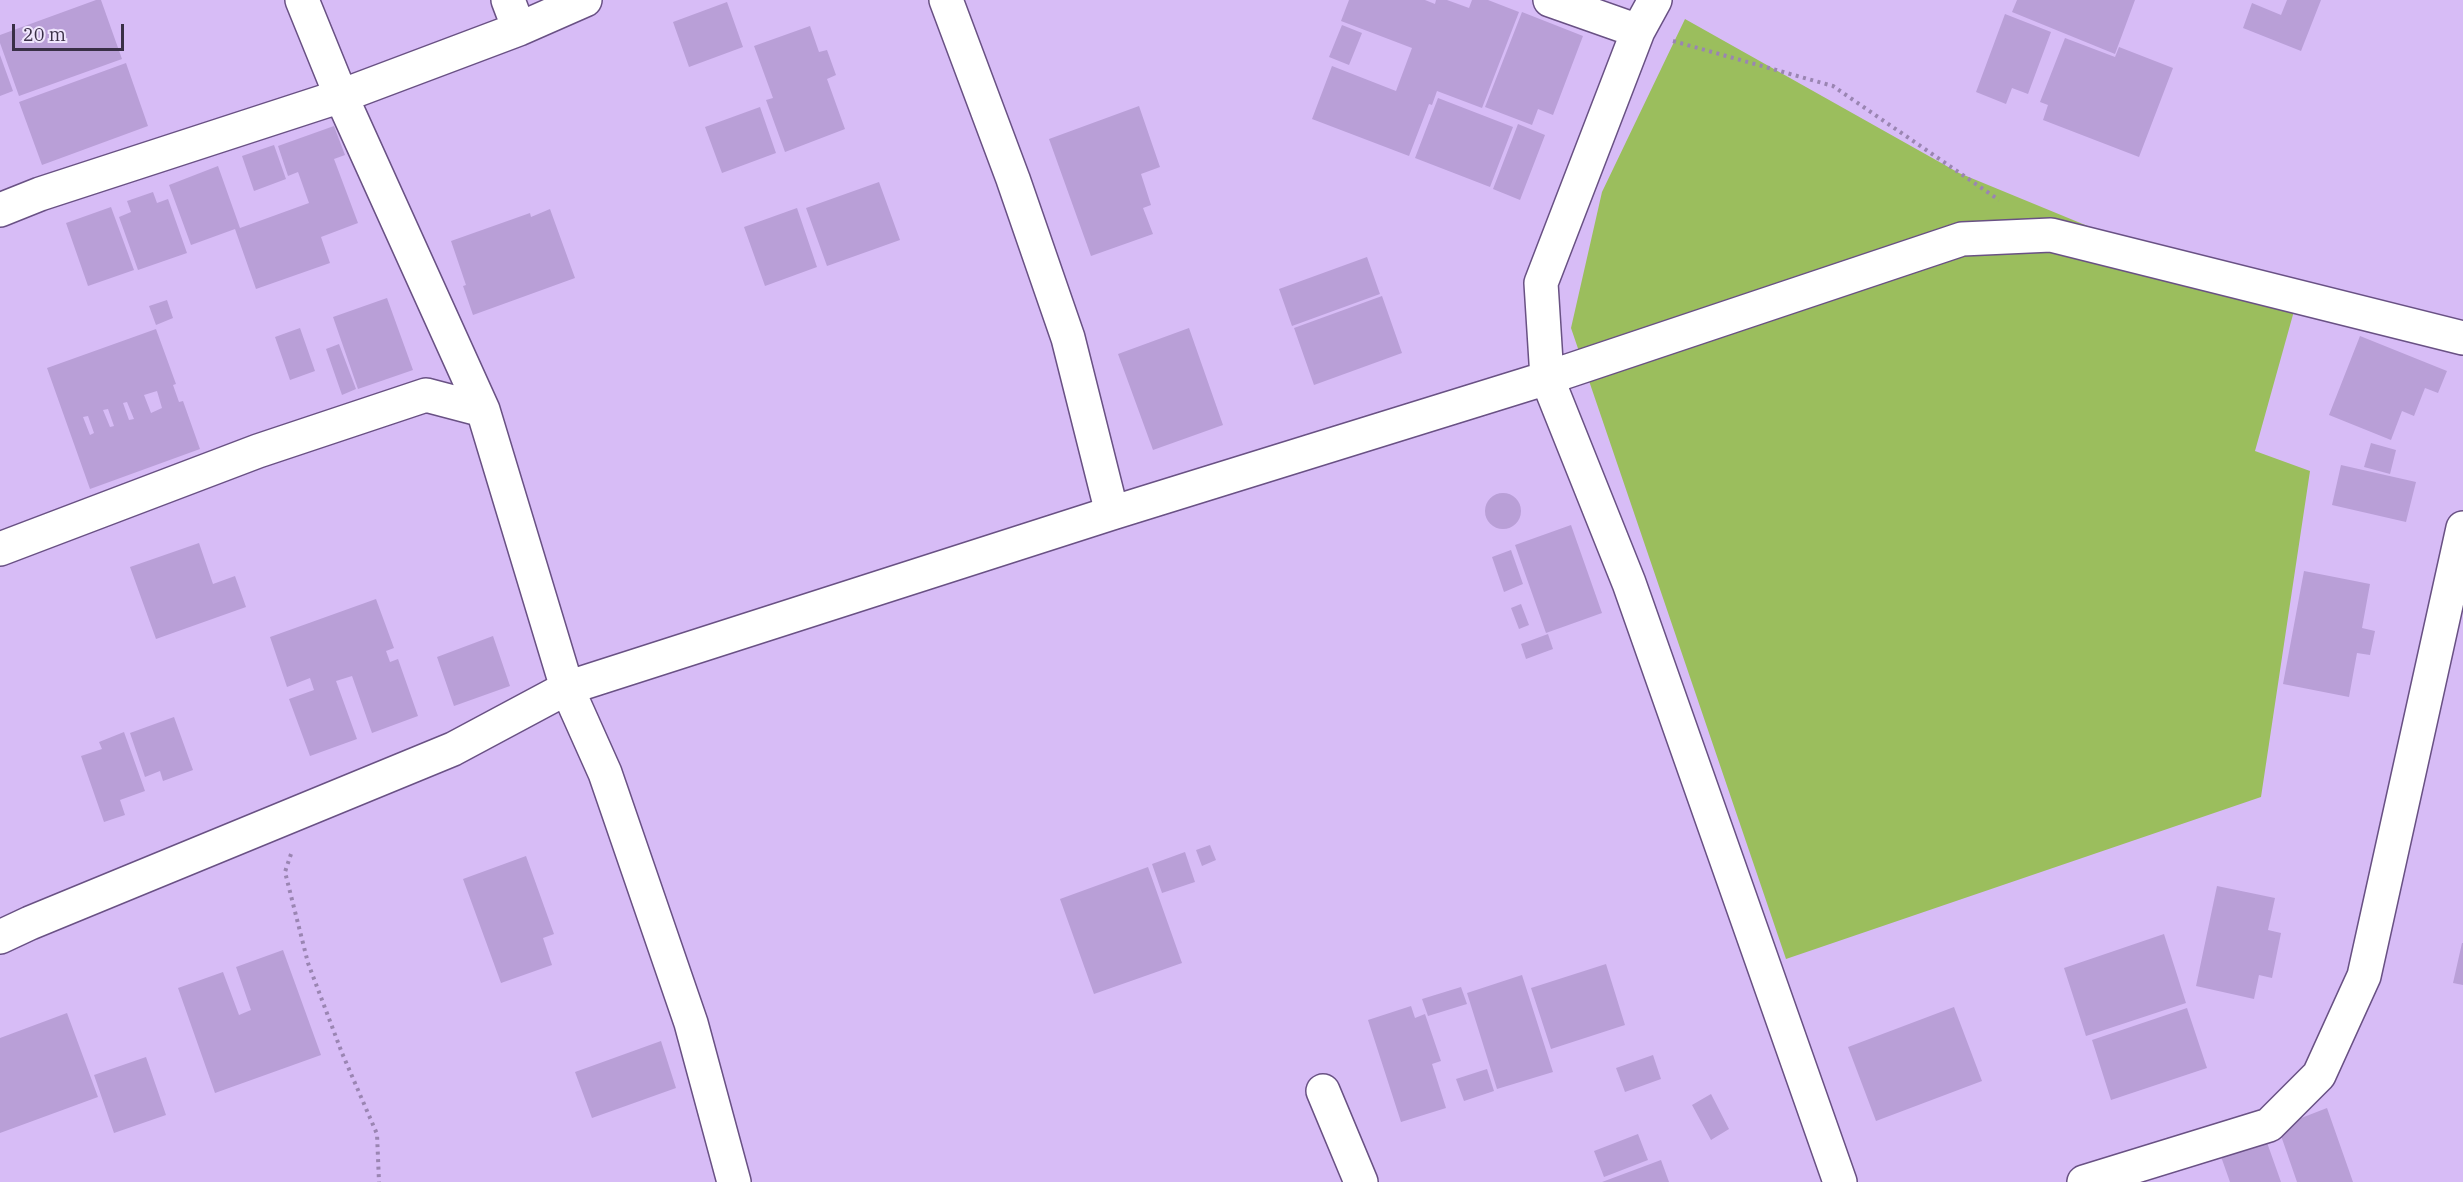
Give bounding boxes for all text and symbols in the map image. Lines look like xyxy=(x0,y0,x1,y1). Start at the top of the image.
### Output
scale bar xyxy=(15,12,128,50)
text: 20 m xyxy=(23,23,66,46)

